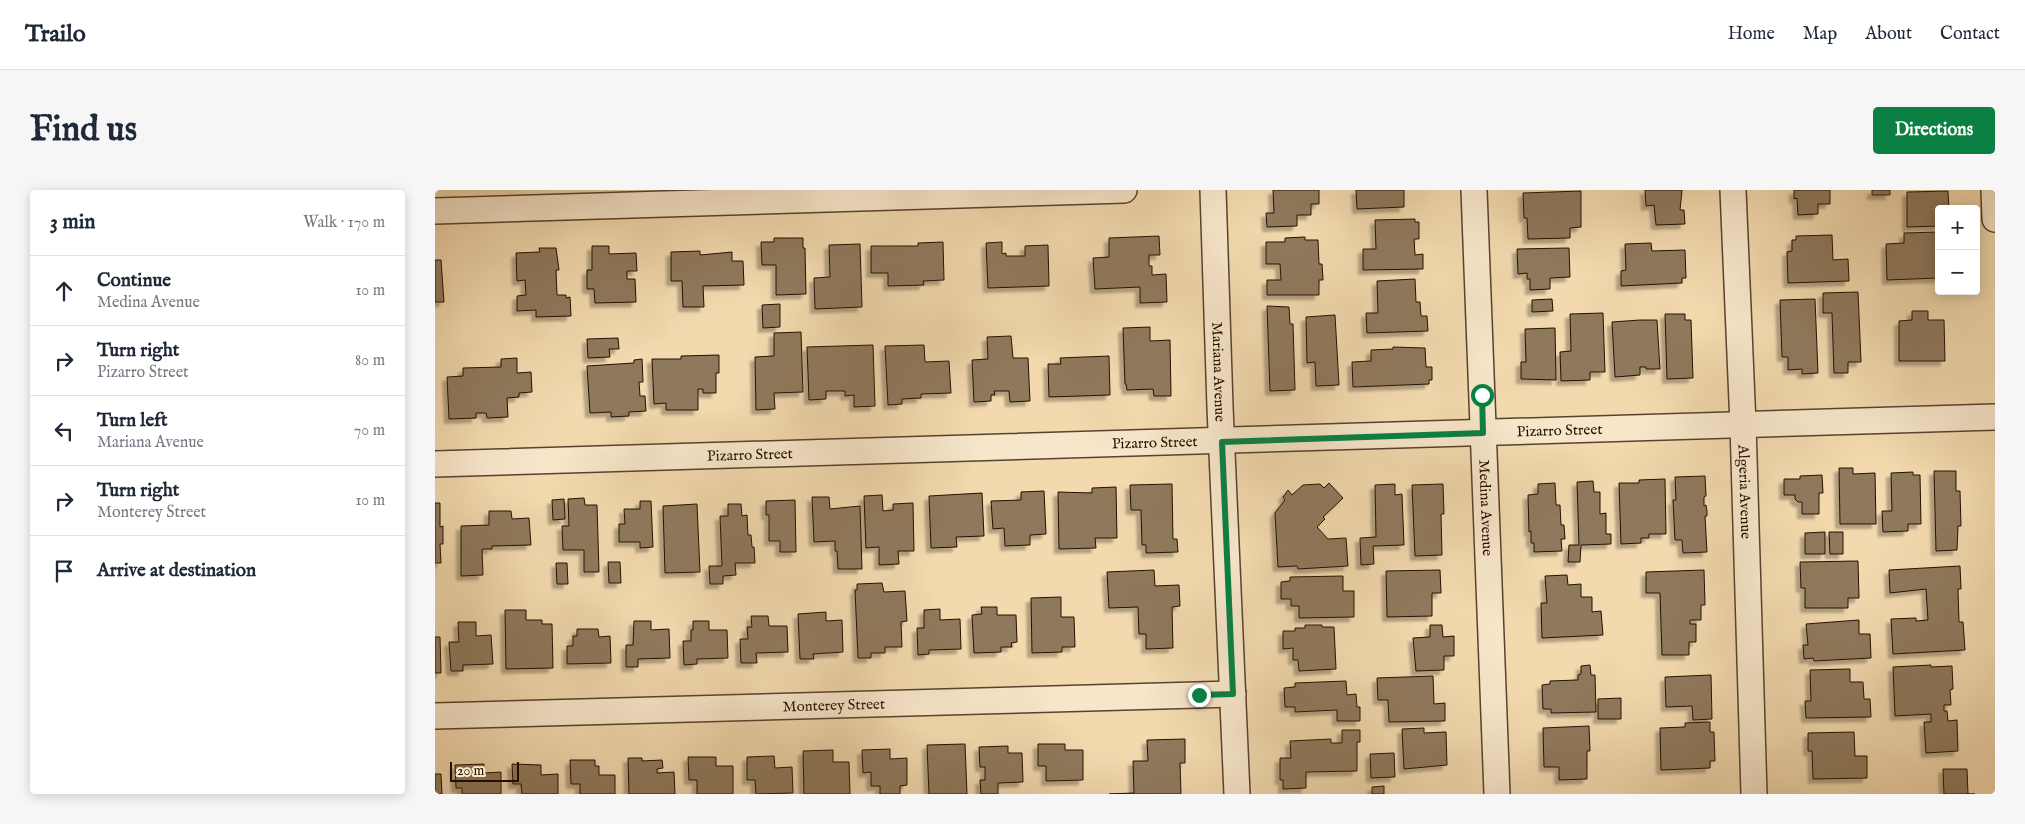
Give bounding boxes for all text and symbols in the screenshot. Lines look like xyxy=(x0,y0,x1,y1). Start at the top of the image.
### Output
text: Trailo xyxy=(25,19,86,50)
text: Home xyxy=(1728,23,1775,46)
text: Map xyxy=(1803,23,1837,46)
text: About xyxy=(1865,23,1912,46)
text: Contact xyxy=(1940,23,2000,46)
button: Directions xyxy=(1873,107,1995,154)
text: Find us xyxy=(30,108,137,153)
map controls xyxy=(1935,205,1980,295)
button: + xyxy=(1935,205,1980,250)
text: 3 min xyxy=(50,209,95,236)
text: Walk · 170 m xyxy=(303,213,385,233)
button: − xyxy=(1935,250,1980,295)
text: Continue xyxy=(97,269,171,293)
icon: ahead xyxy=(50,277,78,305)
text: 10 m xyxy=(355,281,385,301)
text: Medina Avenue xyxy=(97,293,200,313)
street label: Mariana Avenue xyxy=(1207,322,1230,423)
text: Turn right xyxy=(97,339,179,363)
icon: right xyxy=(50,347,78,375)
text: 80 m xyxy=(355,351,385,371)
text: Pizarro Street xyxy=(97,363,188,383)
route start xyxy=(1471,384,1494,407)
text: Turn left xyxy=(97,409,168,433)
icon: left xyxy=(50,417,78,445)
street label: Pizarro Street xyxy=(1516,420,1603,441)
text: 70 m xyxy=(354,421,385,441)
street label: Pizarro Street xyxy=(1112,432,1198,454)
text: Mariana Avenue xyxy=(97,433,204,453)
street label: Algeria Avenue xyxy=(1734,443,1755,539)
street label: Pizarro Street xyxy=(707,444,793,466)
street label: Medina Avenue xyxy=(1474,459,1497,556)
text: Turn right xyxy=(97,479,179,503)
icon: right xyxy=(50,487,78,515)
text: 10 m xyxy=(355,491,385,511)
text: Monterey Street xyxy=(97,503,206,523)
icon: arrive xyxy=(50,557,78,585)
text: Arrive at destination xyxy=(97,559,256,583)
route end xyxy=(1188,684,1211,707)
street label: Monterey Street xyxy=(782,695,885,716)
scale bar xyxy=(450,759,519,782)
text: 20 m xyxy=(457,762,484,780)

